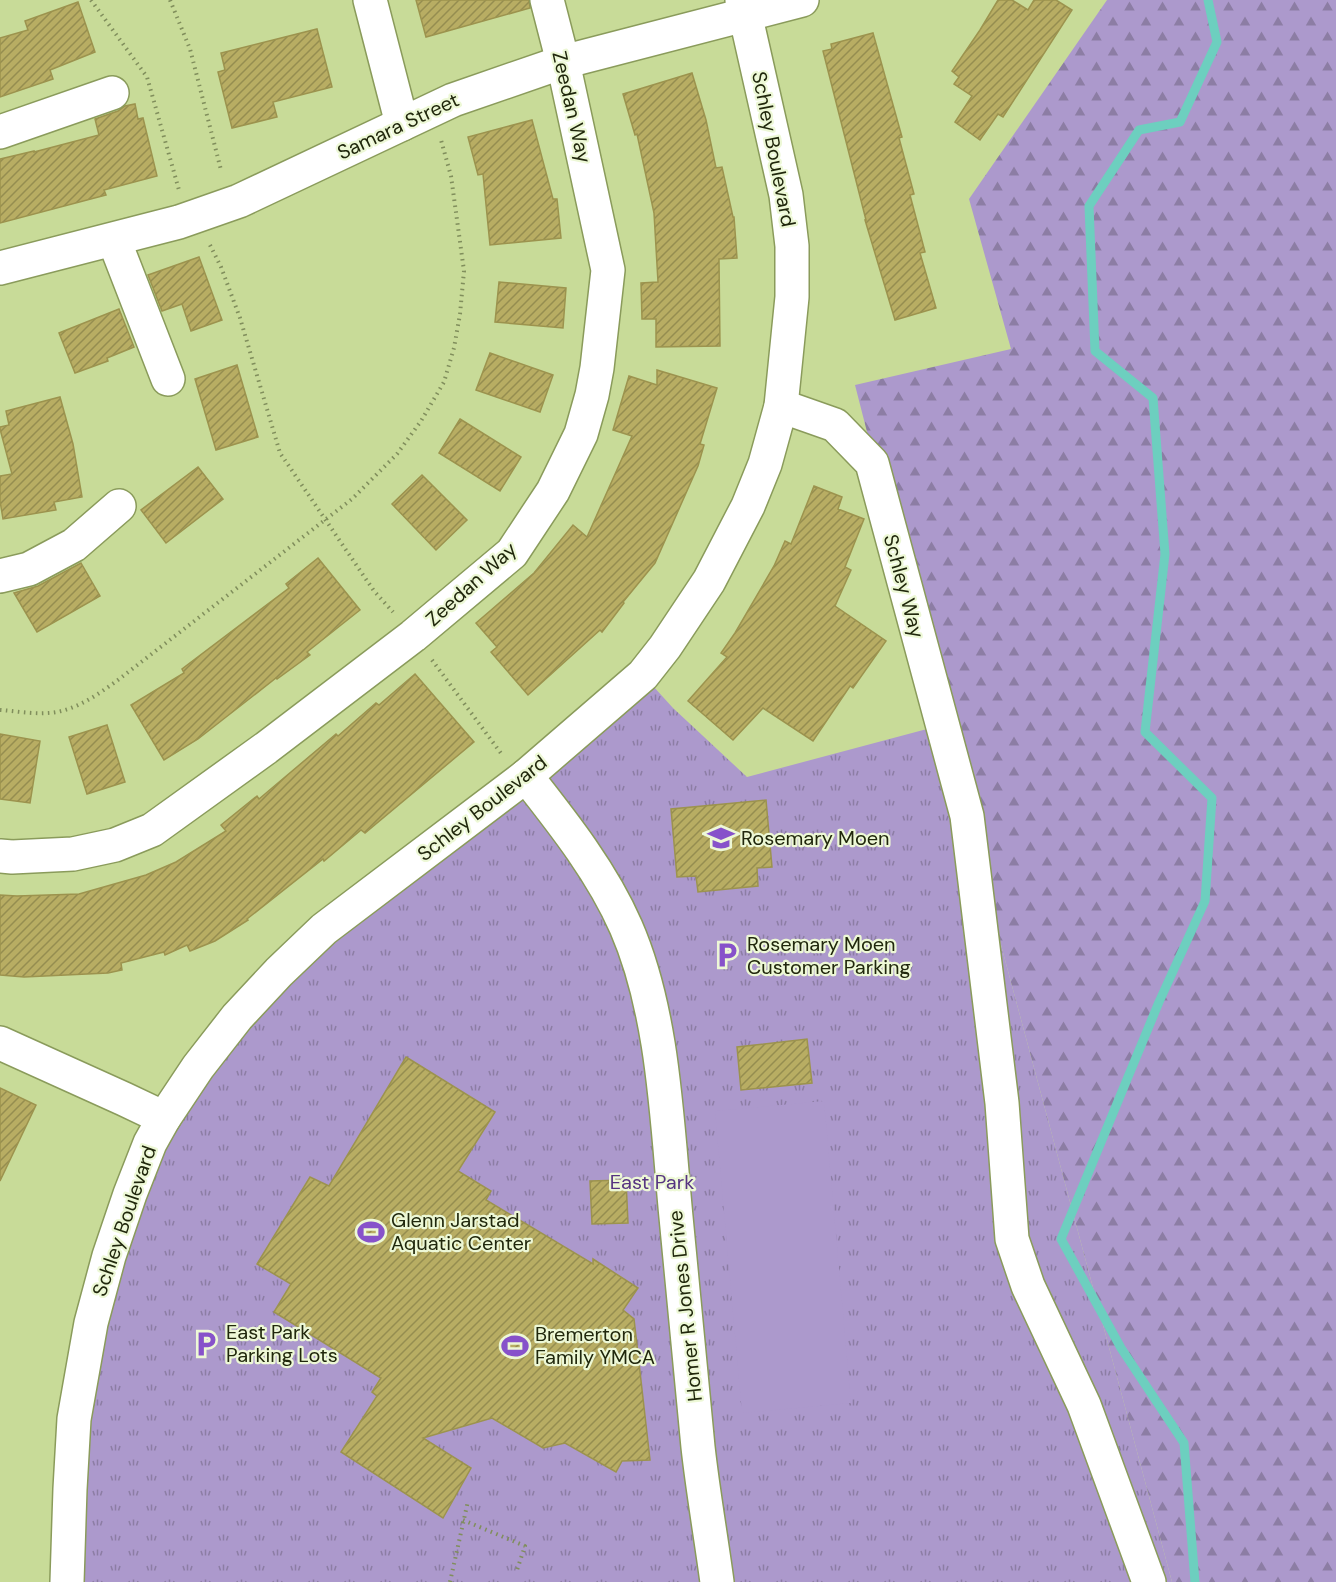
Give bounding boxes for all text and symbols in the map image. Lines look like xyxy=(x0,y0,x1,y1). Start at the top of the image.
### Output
street label: Zeedan Way xyxy=(547,49,597,165)
street label: Schley Boulevard xyxy=(746,69,802,229)
street label: Samara Street xyxy=(333,86,463,166)
street label: Schley Way xyxy=(878,531,930,641)
street label: Zeedan Way xyxy=(420,536,522,632)
street label: Schley Boulevard xyxy=(412,749,552,867)
school or university icon: Rosemary Moen xyxy=(706,823,736,853)
place label: Rosemary Moen xyxy=(741,825,890,851)
place label: Rosemary Moen Customer Parking xyxy=(747,931,911,980)
parking icon: Rosemary Moen Customer Parking xyxy=(712,940,742,970)
street label: Schley Boulevard xyxy=(86,1142,162,1300)
park label: East Park xyxy=(610,1169,694,1195)
place label: Glenn Jarstad Aquatic Center xyxy=(391,1207,531,1256)
street label: Homer R Jones Drive xyxy=(662,1209,708,1403)
sports icon: Glenn Jarstad Aquatic Center xyxy=(356,1217,386,1247)
place label: East Park Parking Lots xyxy=(226,1319,338,1368)
place label: Bremerton Family YMCA xyxy=(535,1321,655,1370)
parking icon: East Park Parking Lots xyxy=(191,1329,221,1359)
sports icon: Bremerton Family YMCA xyxy=(500,1331,530,1361)

